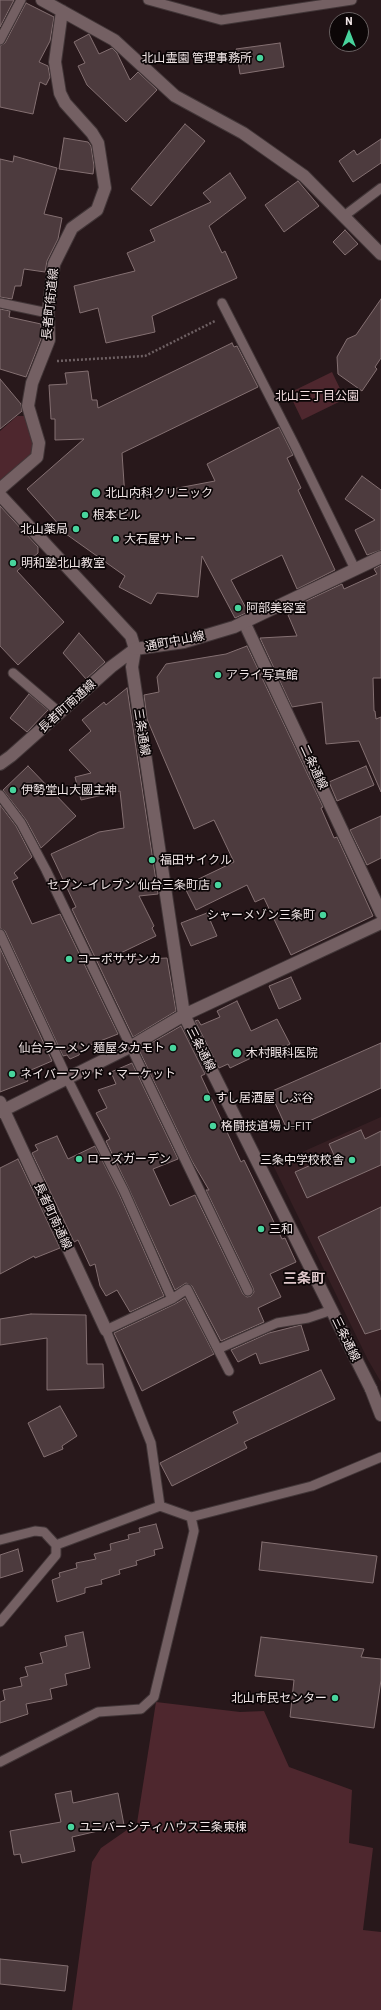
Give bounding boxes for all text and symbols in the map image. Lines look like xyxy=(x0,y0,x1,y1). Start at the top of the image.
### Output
north arrow xyxy=(329,12,369,52)
text: N xyxy=(345,14,353,27)
place label: 北山霊園 管理事務所 xyxy=(142,51,252,65)
marker: 北山霊園 管理事務所 xyxy=(255,53,265,63)
street label: 長者町街道線 xyxy=(39,267,61,341)
park label: 北山三丁目公園 xyxy=(275,389,359,403)
place label: 北山内科クリニック xyxy=(105,486,213,500)
marker: 北山内科クリニック xyxy=(90,487,102,499)
place label: 根本ビル xyxy=(93,508,141,522)
marker: 根本ビル xyxy=(80,510,90,520)
place label: 北山薬局 xyxy=(20,522,68,536)
marker: 北山薬局 xyxy=(71,524,81,534)
place label: 大石屋サトー xyxy=(124,532,196,546)
marker: 大石屋サトー xyxy=(111,534,121,544)
place label: 明和塾北山教室 xyxy=(21,556,105,570)
marker: 明和塾北山教室 xyxy=(8,558,18,568)
place label: 阿部美容室 xyxy=(246,601,306,615)
marker: 阿部美容室 xyxy=(233,603,243,613)
street label: 通町中山線 xyxy=(144,628,206,654)
place label: アライ写真館 xyxy=(226,668,298,682)
marker: アライ写真館 xyxy=(213,670,223,680)
street label: 長者町南通線 xyxy=(35,677,99,735)
street label: 三条通線 xyxy=(131,707,153,757)
street label: 二条通線 xyxy=(297,742,331,792)
place label: 伊勢堂山大國主神 xyxy=(21,783,117,797)
marker: 伊勢堂山大國主神 xyxy=(8,785,18,795)
place label: 福田サイクル xyxy=(160,853,232,867)
marker: 福田サイクル xyxy=(147,855,157,865)
place label: セブン-イレブン 仙台三条町店 xyxy=(47,878,210,892)
marker: セブン-イレブン 仙台三条町店 xyxy=(213,880,223,890)
place label: シャーメゾン三条町 xyxy=(207,908,315,922)
marker: シャーメゾン三条町 xyxy=(318,910,328,920)
place label: コーポサザンカ xyxy=(77,952,161,966)
marker: コーポサザンカ xyxy=(64,954,74,964)
street label: 三条通線 xyxy=(184,1024,218,1074)
place label: 仙台ラーメン 麺屋タカモト xyxy=(19,1041,165,1055)
marker: 仙台ラーメン 麺屋タカモト xyxy=(168,1043,178,1053)
place label: 木村眼科医院 xyxy=(246,1046,318,1060)
marker: 木村眼科医院 xyxy=(231,1047,243,1059)
place label: ネイバーフッド・マーケット xyxy=(20,1067,176,1081)
marker: ネイバーフッド・マーケット xyxy=(7,1069,17,1079)
place label: すし居酒屋 しぶ谷 xyxy=(215,1091,313,1105)
marker: すし居酒屋 しぶ谷 xyxy=(202,1093,212,1103)
place label: 格闘技道場 J-FIT xyxy=(221,1119,312,1133)
marker: 格闘技道場 J-FIT xyxy=(208,1121,218,1131)
place label: ローズガーデン xyxy=(87,1152,171,1166)
place label: 三条中学校校舎 xyxy=(260,1153,344,1167)
marker: ローズガーデン xyxy=(74,1154,84,1164)
marker: 三条中学校校舎 xyxy=(347,1155,357,1165)
street label: 長者町南通線 xyxy=(31,1180,75,1252)
place label: 三和 xyxy=(269,1222,293,1236)
marker: 三和 xyxy=(256,1224,266,1234)
district label: 三条町 xyxy=(283,1270,325,1286)
street label: 三条通線 xyxy=(329,1314,363,1364)
place label: 北山市民センター xyxy=(231,1691,327,1705)
marker: 北山市民センター xyxy=(330,1693,340,1703)
place label: ユニバーシティハウス三条東棟 xyxy=(79,1820,247,1834)
marker: ユニバーシティハウス三条東棟 xyxy=(66,1822,76,1832)

